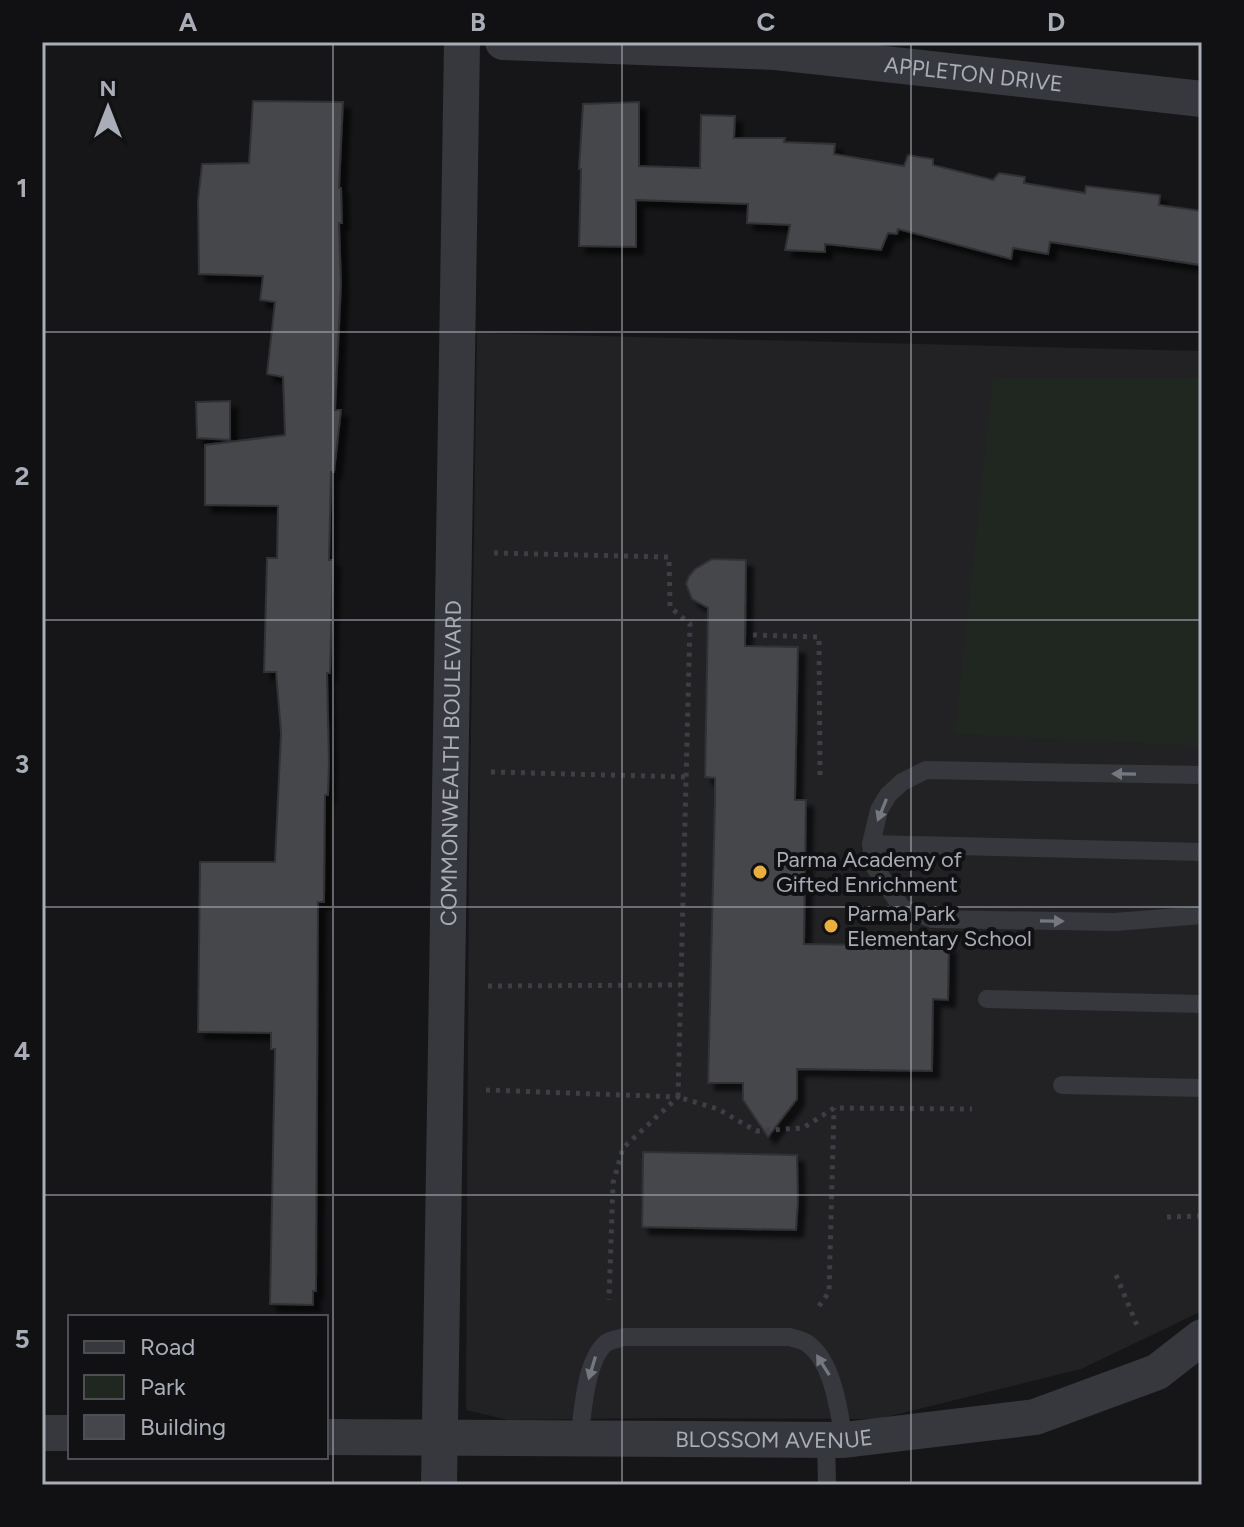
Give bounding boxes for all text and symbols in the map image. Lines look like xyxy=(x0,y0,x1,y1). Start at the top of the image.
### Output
text: A xyxy=(179,6,198,38)
text: B xyxy=(470,6,486,38)
text: C xyxy=(757,6,776,38)
text: D xyxy=(1047,6,1065,38)
street label: APPLETON DRIVE xyxy=(883,51,1064,98)
north arrow xyxy=(68,68,148,148)
text: N xyxy=(99,75,117,102)
text: 1 xyxy=(17,172,27,204)
text: 2 xyxy=(14,460,30,492)
street label: COMMONWEALTH BOULEVARD xyxy=(435,600,467,926)
text: 3 xyxy=(15,748,29,780)
one-way arrow xyxy=(1111,767,1136,780)
one-way arrow xyxy=(875,798,888,822)
place label: Parma Academy of Gifted Enrichment xyxy=(776,846,963,898)
marker: Parma Academy of Gifted Enrichment xyxy=(751,863,769,881)
place label: Parma Park Elementary School xyxy=(847,900,1032,952)
one-way arrow xyxy=(1040,915,1065,927)
marker: Parma Park Elementary School xyxy=(822,917,840,935)
text: 4 xyxy=(14,1035,30,1067)
legend xyxy=(68,1315,328,1459)
text: 5 xyxy=(14,1323,30,1355)
text: Road xyxy=(140,1332,195,1361)
one-way arrow xyxy=(816,1354,831,1377)
one-way arrow xyxy=(585,1356,598,1380)
text: Park xyxy=(140,1372,186,1401)
text: Building xyxy=(140,1412,226,1441)
street label: BLOSSOM AVENUE xyxy=(675,1424,874,1454)

